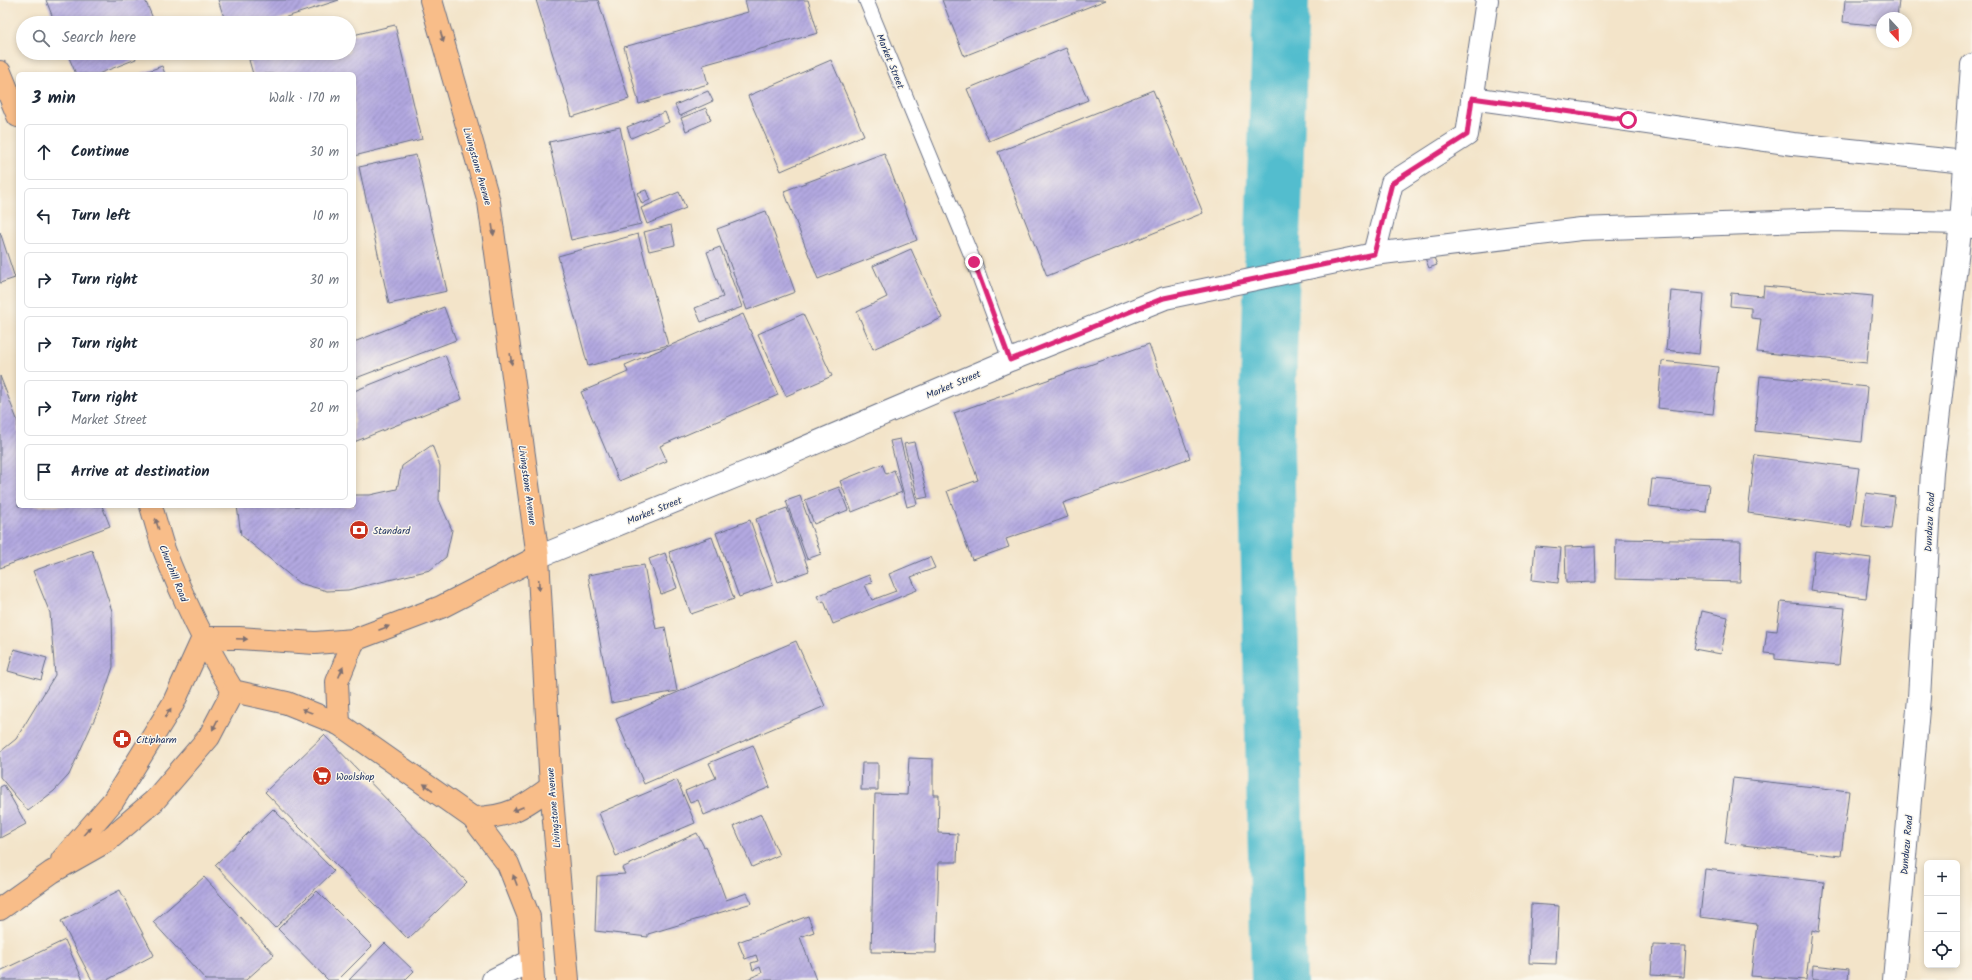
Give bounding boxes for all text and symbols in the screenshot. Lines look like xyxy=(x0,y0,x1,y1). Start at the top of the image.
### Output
north arrow xyxy=(1876,12,1912,48)
search box xyxy=(16,16,356,60)
text: Search here xyxy=(62,26,136,50)
icon: search xyxy=(30,27,52,49)
street label: Market Street xyxy=(872,31,908,92)
one-way arrow xyxy=(439,32,445,44)
text: 3 min xyxy=(32,85,76,112)
text: Walk · 170 m xyxy=(269,88,340,109)
route start xyxy=(1619,111,1637,129)
street label: Livingstone Avenue xyxy=(458,125,496,208)
text: Continue xyxy=(71,140,129,164)
icon: ahead xyxy=(33,141,55,163)
text: 30 m xyxy=(310,142,339,163)
text: Turn left xyxy=(71,204,131,228)
icon: left xyxy=(33,205,55,227)
text: 10 m xyxy=(313,206,339,227)
one-way arrow xyxy=(490,224,496,236)
route end xyxy=(965,253,983,271)
text: Turn right xyxy=(71,268,138,292)
icon: right xyxy=(33,269,55,291)
text: 30 m xyxy=(310,270,339,291)
text: Turn right xyxy=(71,332,138,356)
icon: right xyxy=(33,333,55,355)
text: 80 m xyxy=(309,334,339,355)
one-way arrow xyxy=(508,353,514,365)
street label: Market Street xyxy=(923,366,983,404)
text: Turn right xyxy=(71,386,138,410)
icon: right xyxy=(33,397,55,419)
text: 20 m xyxy=(309,398,339,419)
text: Market Street xyxy=(71,410,147,431)
street label: Livingstone Avenue xyxy=(513,444,541,527)
text: Arrive at destination xyxy=(71,460,210,484)
icon: arrive xyxy=(33,461,55,483)
street label: Dunduzu Road xyxy=(1920,491,1940,552)
street label: Market Street xyxy=(624,493,685,529)
one-way arrow xyxy=(154,518,160,530)
bank icon: Standard xyxy=(348,519,370,541)
place label: Standard xyxy=(373,523,411,539)
street label: Churchill Road xyxy=(154,542,192,605)
one-way arrow xyxy=(536,579,543,591)
one-way arrow xyxy=(378,625,390,631)
one-way arrow xyxy=(236,635,248,642)
one-way arrow xyxy=(337,666,344,678)
one-way arrow xyxy=(300,707,312,713)
one-way arrow xyxy=(164,708,172,718)
one-way arrow xyxy=(212,720,219,731)
pharmacy icon: Citipharm xyxy=(111,728,133,750)
place label: Citipharm xyxy=(136,732,177,748)
supermarket icon: Woolshop xyxy=(311,765,333,787)
street label: Livingstone Avenue xyxy=(542,767,565,849)
place label: Woolshop xyxy=(336,769,374,785)
one-way arrow xyxy=(423,783,434,791)
one-way arrow xyxy=(512,806,524,812)
street label: Dunduzu Road xyxy=(1896,814,1918,876)
one-way arrow xyxy=(82,827,91,836)
map controls xyxy=(1924,860,1960,968)
button: + xyxy=(1924,860,1960,896)
one-way arrow xyxy=(511,874,517,886)
button: − xyxy=(1924,896,1960,932)
button: locate xyxy=(1924,932,1960,968)

